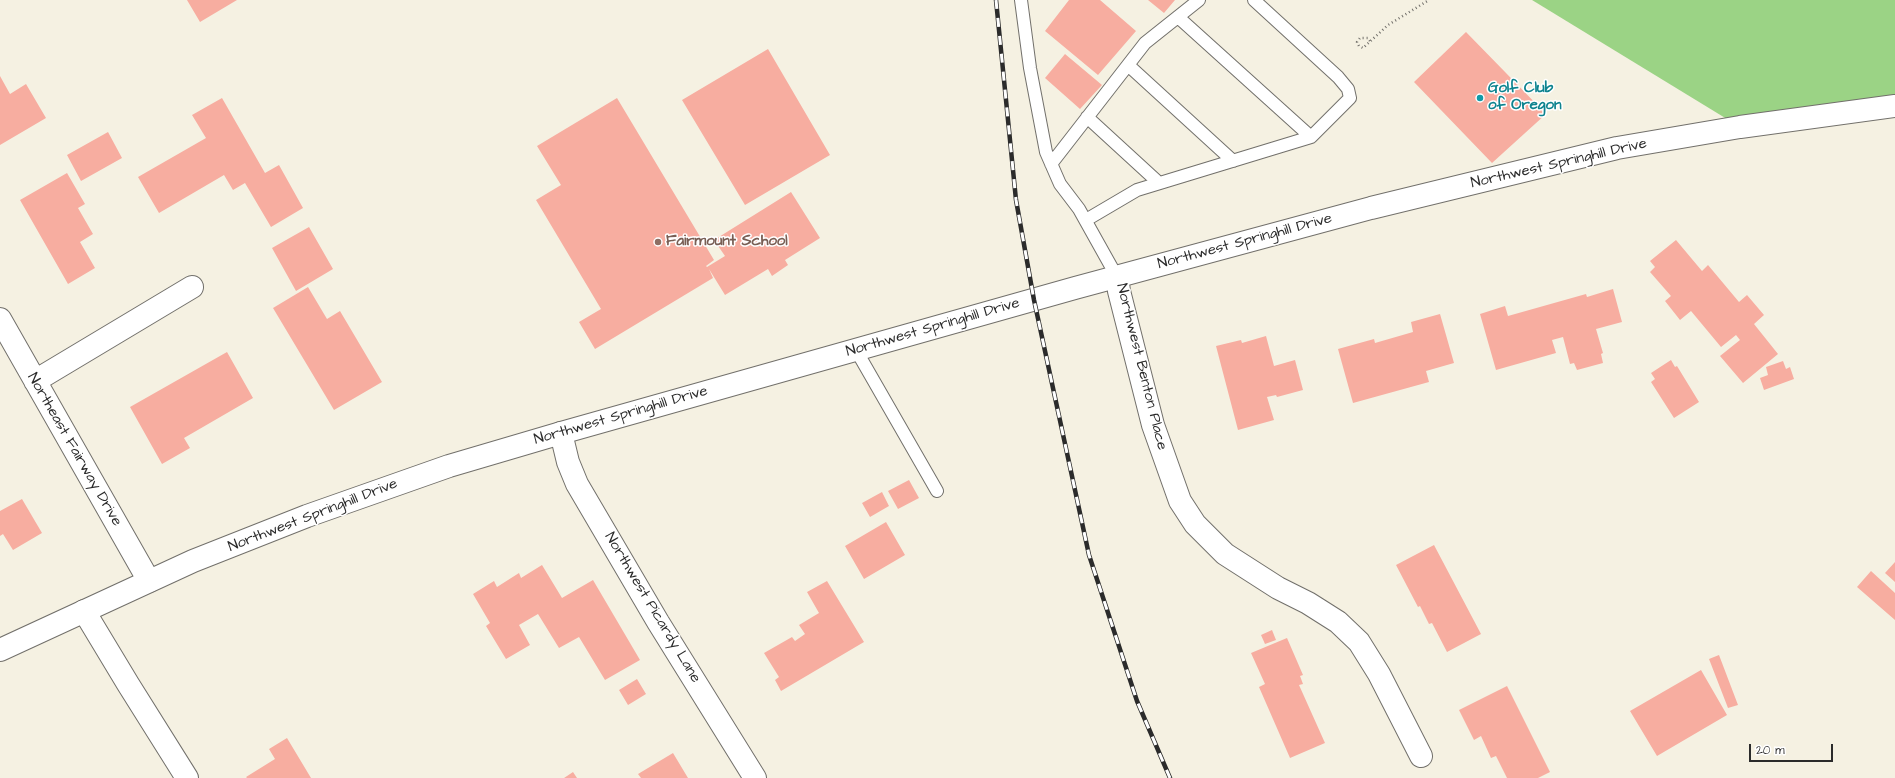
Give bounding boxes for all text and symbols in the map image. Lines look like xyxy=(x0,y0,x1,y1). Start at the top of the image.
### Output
place label: Golf Club of Oregon xyxy=(1488,80,1561,115)
marker: Golf Club of Oregon xyxy=(1475,93,1485,103)
street label: Northwest Springhill Drive xyxy=(1469,135,1649,193)
street label: Northwest Springhill Drive xyxy=(1156,210,1334,274)
place label: Fairmount School xyxy=(666,233,788,251)
marker: Fairmount School xyxy=(653,237,663,247)
street label: Northwest Benton Place xyxy=(1112,282,1170,452)
street label: Northwest Springhill Drive xyxy=(844,295,1022,361)
street label: Northeast Fairway Drive xyxy=(23,370,125,530)
street label: Northwest Springhill Drive xyxy=(532,383,710,449)
street label: Northwest Springhill Drive xyxy=(226,475,400,557)
street label: Northwest Picardy Lane xyxy=(600,530,704,686)
scale bar xyxy=(1751,736,1835,762)
text: 20 m xyxy=(1756,742,1785,759)

